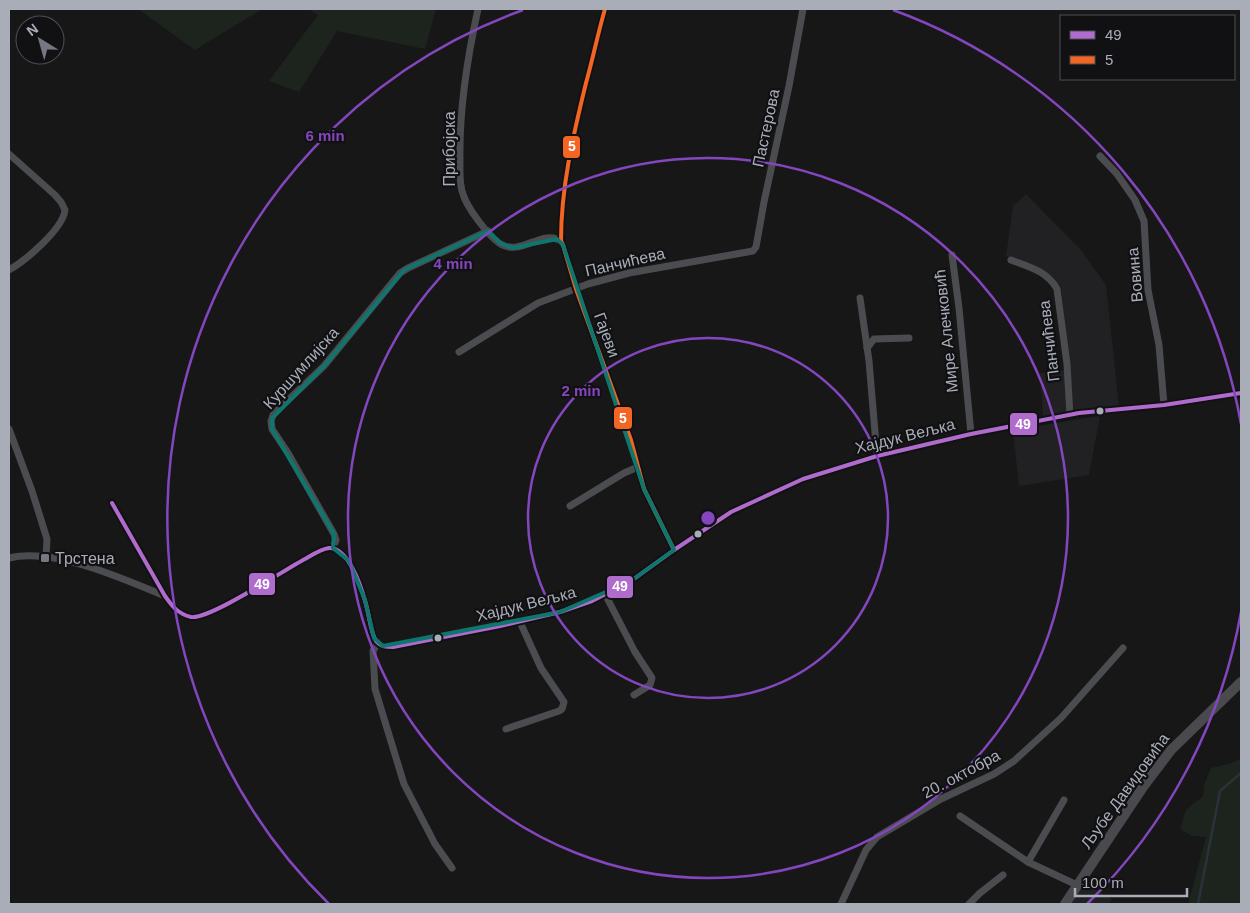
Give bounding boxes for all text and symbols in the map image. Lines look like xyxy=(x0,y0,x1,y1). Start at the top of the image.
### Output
north arrow xyxy=(15,15,65,65)
legend xyxy=(1060,15,1235,80)
text: N xyxy=(23,20,41,39)
text: 49 xyxy=(1105,26,1122,43)
text: 5 xyxy=(1105,51,1113,68)
street label: Пастерова xyxy=(749,87,783,169)
street label: Прибојска xyxy=(441,111,458,187)
text: 6 min xyxy=(305,127,345,144)
line badge: 5 xyxy=(562,135,581,159)
text: 5 xyxy=(568,138,576,154)
street label: Панчићева xyxy=(583,245,667,279)
street label: Вовина xyxy=(1124,247,1146,303)
text: 4 min xyxy=(433,255,473,272)
street label: Мире Алечковић xyxy=(931,269,961,393)
street label: Панчићева xyxy=(1036,299,1062,382)
street label: Гајеви xyxy=(591,310,623,360)
street label: Куршумлијска xyxy=(260,324,342,412)
text: 2 min xyxy=(561,382,601,399)
line badge: 5 xyxy=(613,406,633,430)
unlabelled marker xyxy=(1095,406,1105,416)
text: 5 xyxy=(619,410,627,426)
line badge: 49 xyxy=(1009,412,1038,436)
street label: Хајдук Вељка xyxy=(853,415,957,457)
text: 49 xyxy=(1015,416,1031,432)
centre of rings xyxy=(699,509,717,527)
unlabelled marker xyxy=(693,529,703,539)
place label: Трстена xyxy=(55,550,115,567)
marker: Трстена xyxy=(39,552,51,564)
line badge: 49 xyxy=(248,572,276,596)
line badge: 49 xyxy=(606,575,634,599)
text: 49 xyxy=(254,576,270,592)
text: 49 xyxy=(612,578,628,594)
street label: Хајдук Вељка xyxy=(474,583,578,625)
unlabelled marker xyxy=(433,633,443,643)
street label: Љубе Давидовића xyxy=(1078,730,1173,852)
street label: 20. октобра xyxy=(919,746,1003,802)
scale bar xyxy=(1075,866,1188,898)
text: 100 m xyxy=(1082,874,1124,891)

